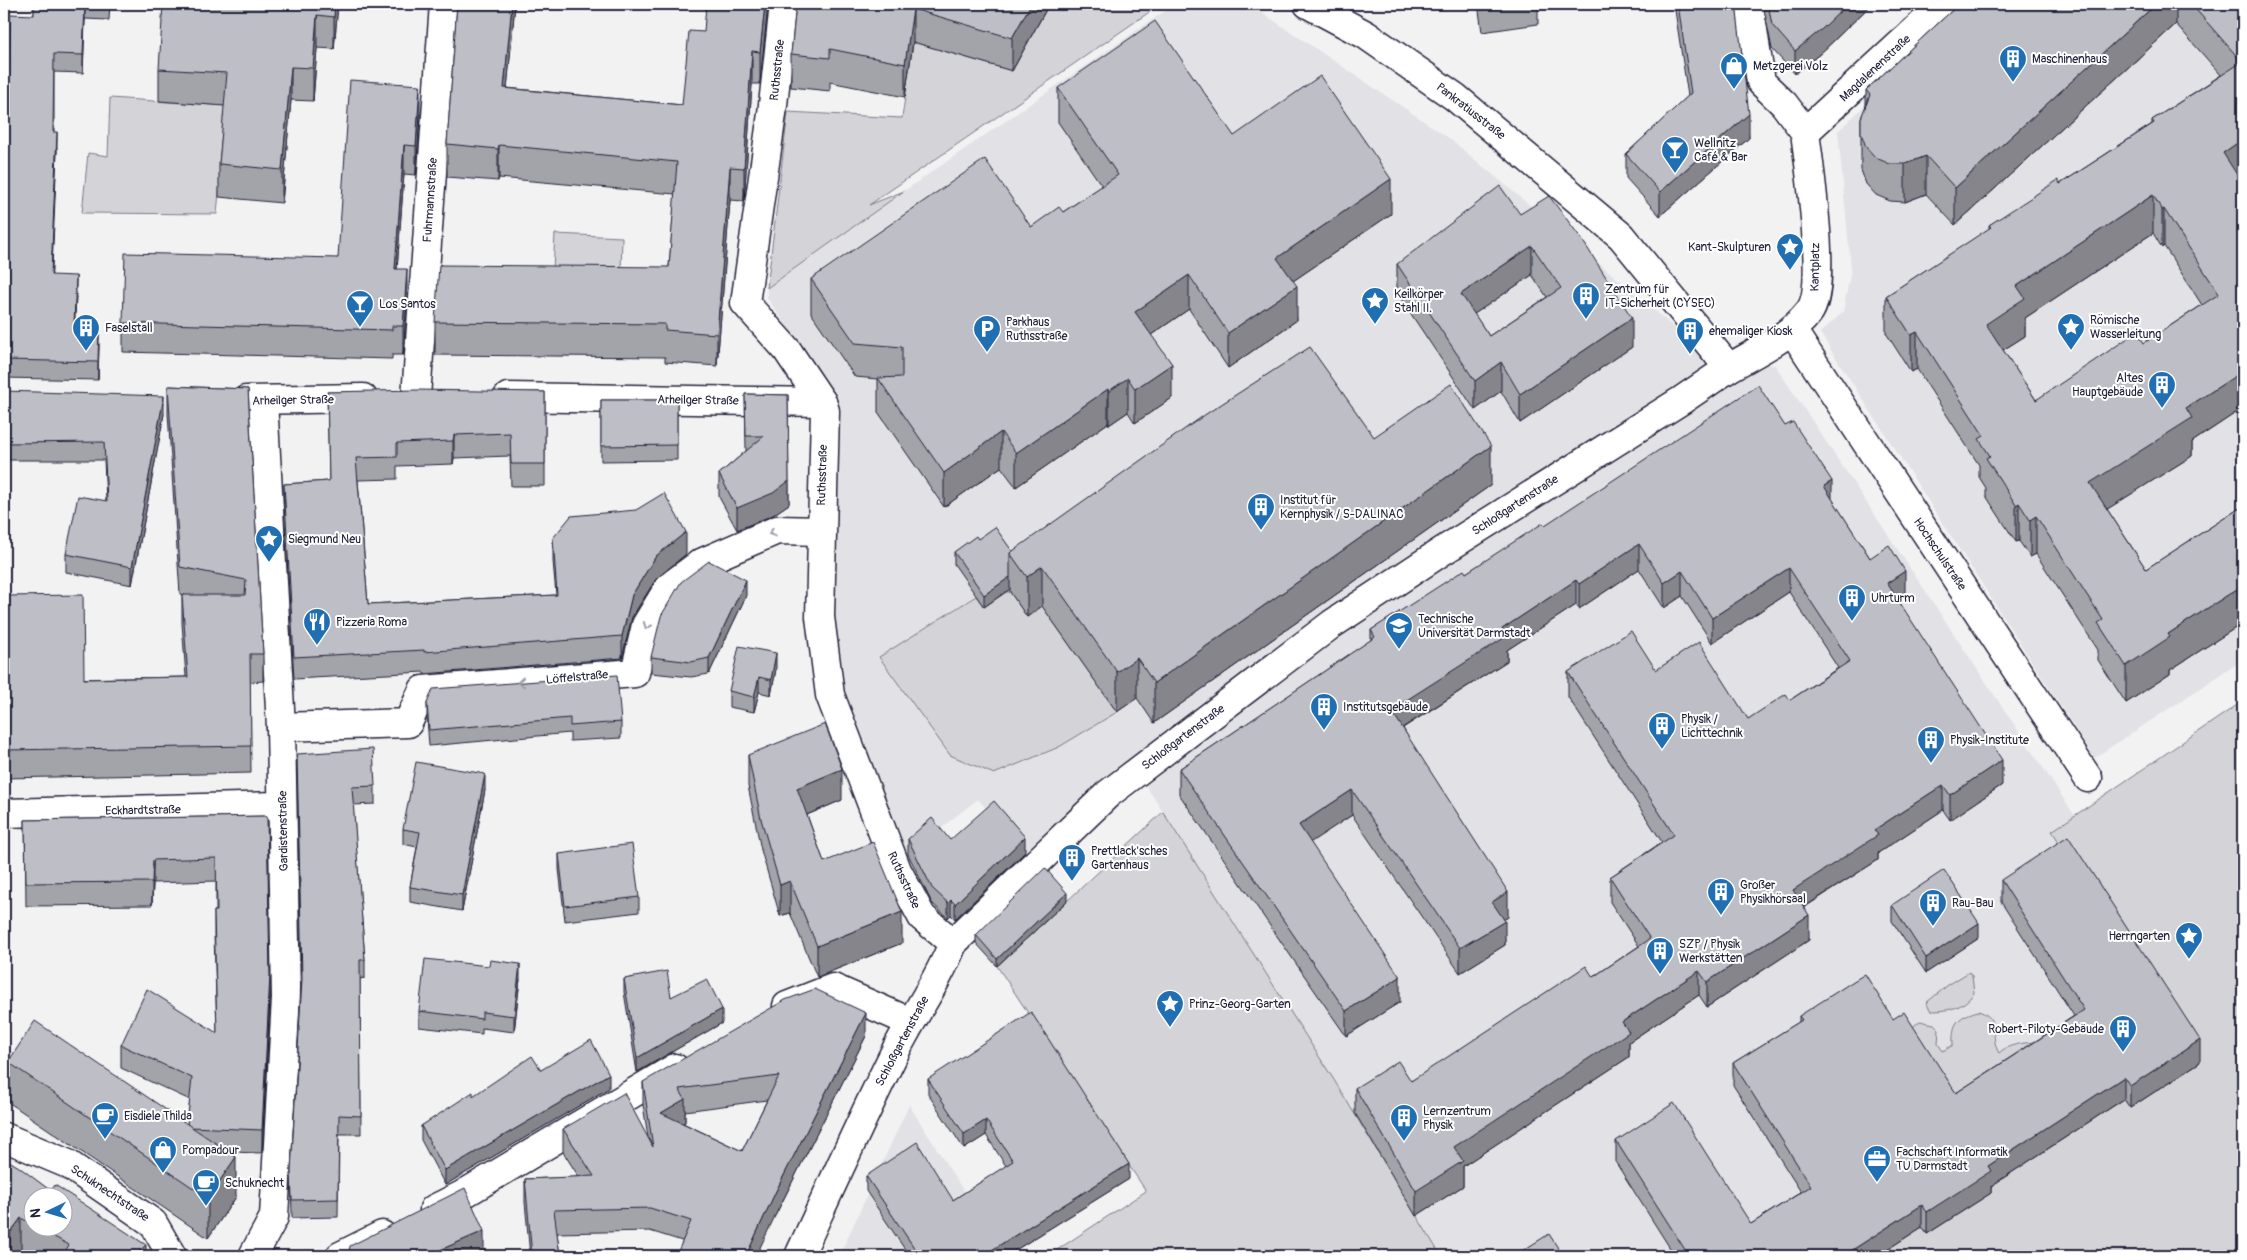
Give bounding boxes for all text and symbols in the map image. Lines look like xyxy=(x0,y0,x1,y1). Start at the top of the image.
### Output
street label: Magdalenenstraße xyxy=(1837,32,1914,105)
street label: Ruthsstraße xyxy=(767,39,788,101)
building icon: Maschinenhaus xyxy=(1998,44,2028,83)
shop icon: Metzgerei Volz xyxy=(1719,51,1749,90)
place label: Maschinenhaus xyxy=(2032,52,2108,67)
place label: Metzgerei Volz xyxy=(1753,59,1828,74)
street label: Pankratiusstraße xyxy=(1433,80,1508,143)
bar icon: Wellnitz Café & Bar xyxy=(1660,135,1690,174)
place label: Wellnitz Café & Bar xyxy=(1694,136,1748,165)
street label: Fuhrmannstraße xyxy=(420,157,441,243)
place icon: Kant-Skulpturen xyxy=(1775,232,1805,271)
place label: Kant-Skulpturen xyxy=(1688,240,1771,255)
street label: Kantplatz xyxy=(1808,242,1823,292)
building icon: Zentrum für IT-Sicherheit (CYSEC) xyxy=(1571,281,1601,320)
place label: Zentrum für IT-Sicherheit (CYSEC) xyxy=(1605,282,1715,311)
place icon: Keilkörper Stahl II. xyxy=(1360,286,1390,325)
place label: Keilkörper Stahl II. xyxy=(1394,287,1445,316)
bar icon: Los Santos xyxy=(345,289,375,328)
place label: Los Santos xyxy=(379,297,436,312)
place icon: Römische Wasserleitung xyxy=(2056,312,2086,351)
building icon: Faselstall xyxy=(71,313,101,352)
place label: Römische Wasserleitung xyxy=(2090,313,2161,342)
parking icon: Parkhaus Ruthsstraße xyxy=(972,314,1002,353)
place label: Parkhaus Ruthsstraße xyxy=(1006,315,1067,344)
building icon: ehemaliger Kiosk xyxy=(1675,316,1705,355)
place label: Faselstall xyxy=(105,321,153,336)
place label: ehemaliger Kiosk xyxy=(1709,324,1793,339)
building icon: Altes Hauptgebäude xyxy=(2147,370,2177,409)
place label: Altes Hauptgebäude xyxy=(2072,371,2144,400)
street label: Arheilger Straße xyxy=(252,392,334,409)
street label: Arheilger Straße xyxy=(657,392,739,409)
street label: Ruthsstraße xyxy=(814,444,831,506)
street label: Schloßgartenstraße xyxy=(1469,472,1561,539)
building icon: Institut für Kernphysik / S-DALINAC xyxy=(1246,492,1276,531)
place label: Institut für Kernphysik / S-DALINAC xyxy=(1280,493,1404,522)
street label: Hochschulstraße xyxy=(1910,515,1969,593)
place icon: Siegmund Neu xyxy=(254,524,284,563)
one-way arrow xyxy=(769,527,777,537)
place label: Siegmund Neu xyxy=(288,532,361,547)
building icon: Uhrturm xyxy=(1837,583,1867,622)
place label: Uhrturm xyxy=(1871,591,1915,606)
restaurant icon: Pizzeria Roma xyxy=(302,607,332,646)
school or university icon: Technische Universität Darmstadt xyxy=(1384,611,1414,650)
place label: Technische Universität Darmstadt xyxy=(1418,612,1531,641)
place label: Pizzeria Roma xyxy=(336,615,407,630)
one-way arrow xyxy=(643,621,653,630)
street label: Löffelstraße xyxy=(545,667,609,688)
one-way arrow xyxy=(517,676,525,687)
building icon: Institutsgebäude xyxy=(1309,692,1339,731)
place label: Institutsgebäude xyxy=(1343,700,1428,715)
street label: Schloßgartenstraße xyxy=(1139,701,1228,773)
building icon: Physik / Lichttechnik xyxy=(1647,711,1677,750)
place label: Physik / Lichttechnik xyxy=(1681,712,1743,741)
building icon: Physik-Institute xyxy=(1916,725,1946,764)
place label: Physik-Institute xyxy=(1950,733,2029,748)
street label: Gardistenstraße xyxy=(275,791,292,871)
street label: Eckhardtstraße xyxy=(105,802,181,819)
building icon: Prettlack'sches Gartenhaus xyxy=(1057,843,1087,882)
place label: Prettlack'sches Gartenhaus xyxy=(1091,844,1168,873)
street label: Ruthsstraße xyxy=(884,849,923,911)
building icon: Großer Physikhörsaal xyxy=(1706,877,1736,916)
place label: Großer Physikhörsaal xyxy=(1740,878,1806,907)
building icon: Rau-Bau xyxy=(1918,888,1948,927)
place label: Rau-Bau xyxy=(1952,896,1994,911)
place icon: Herrngarten xyxy=(2174,921,2204,960)
place label: Herrngarten xyxy=(2108,929,2170,944)
building icon: SZP / Physik Werkstätten xyxy=(1645,936,1675,975)
place label: SZP / Physik Werkstätten xyxy=(1679,937,1743,966)
place icon: Prinz-Georg-Garten xyxy=(1155,989,1185,1028)
street label: Schloßgartenstraße xyxy=(872,993,933,1089)
place label: Prinz-Georg-Garten xyxy=(1189,997,1291,1012)
building icon: Robert-Piloty-Gebäude xyxy=(2108,1014,2138,1053)
place label: Robert-Piloty-Gebäude xyxy=(1988,1022,2104,1037)
cafe icon: Eisdiele Thilda xyxy=(90,1101,120,1140)
building icon: Lernzentrum Physik xyxy=(1389,1103,1419,1142)
place label: Lernzentrum Physik xyxy=(1423,1104,1491,1133)
place label: Eisdiele Thilda xyxy=(124,1109,192,1124)
shop icon: Pompadour xyxy=(148,1135,178,1174)
place label: Pompadour xyxy=(182,1143,240,1158)
office icon: Fachschaft Informatik TU Darmstadt xyxy=(1862,1144,1892,1183)
place label: Fachschaft Informatik TU Darmstadt xyxy=(1896,1145,2008,1174)
street label: Schuknechtstraße xyxy=(68,1162,152,1225)
cafe icon: Schuknecht xyxy=(191,1168,221,1207)
place label: Schuknecht xyxy=(225,1176,284,1191)
north arrow xyxy=(22,1188,72,1238)
text: N xyxy=(27,1208,44,1219)

